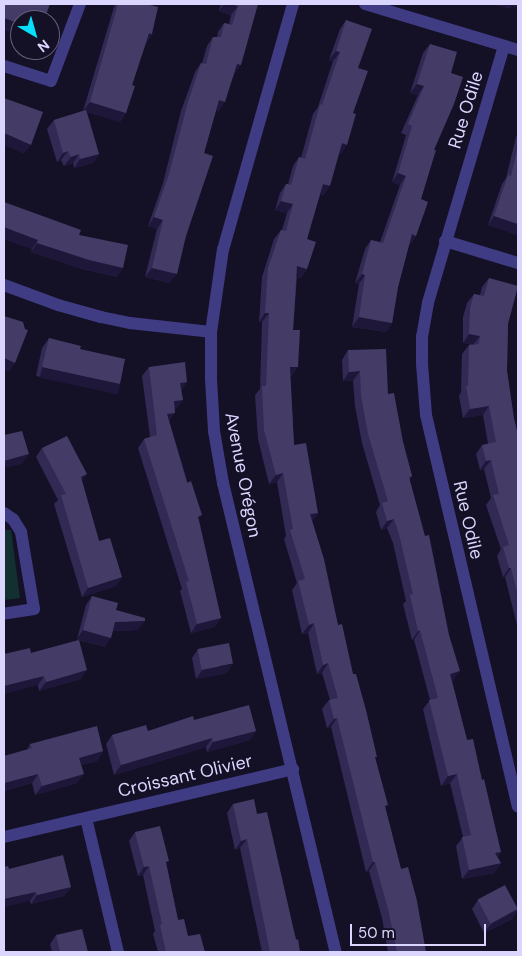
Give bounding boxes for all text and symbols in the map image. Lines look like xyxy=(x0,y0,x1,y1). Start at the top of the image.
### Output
north arrow xyxy=(10,10,60,60)
text: N xyxy=(34,36,53,56)
street label: Rue Odile xyxy=(444,69,488,151)
street label: Avenue Orégon xyxy=(220,411,266,539)
street label: Rue Odile xyxy=(449,479,487,561)
street label: Croissant Olivier xyxy=(116,750,254,802)
scale bar xyxy=(352,914,488,946)
text: 50 m xyxy=(358,923,395,943)

